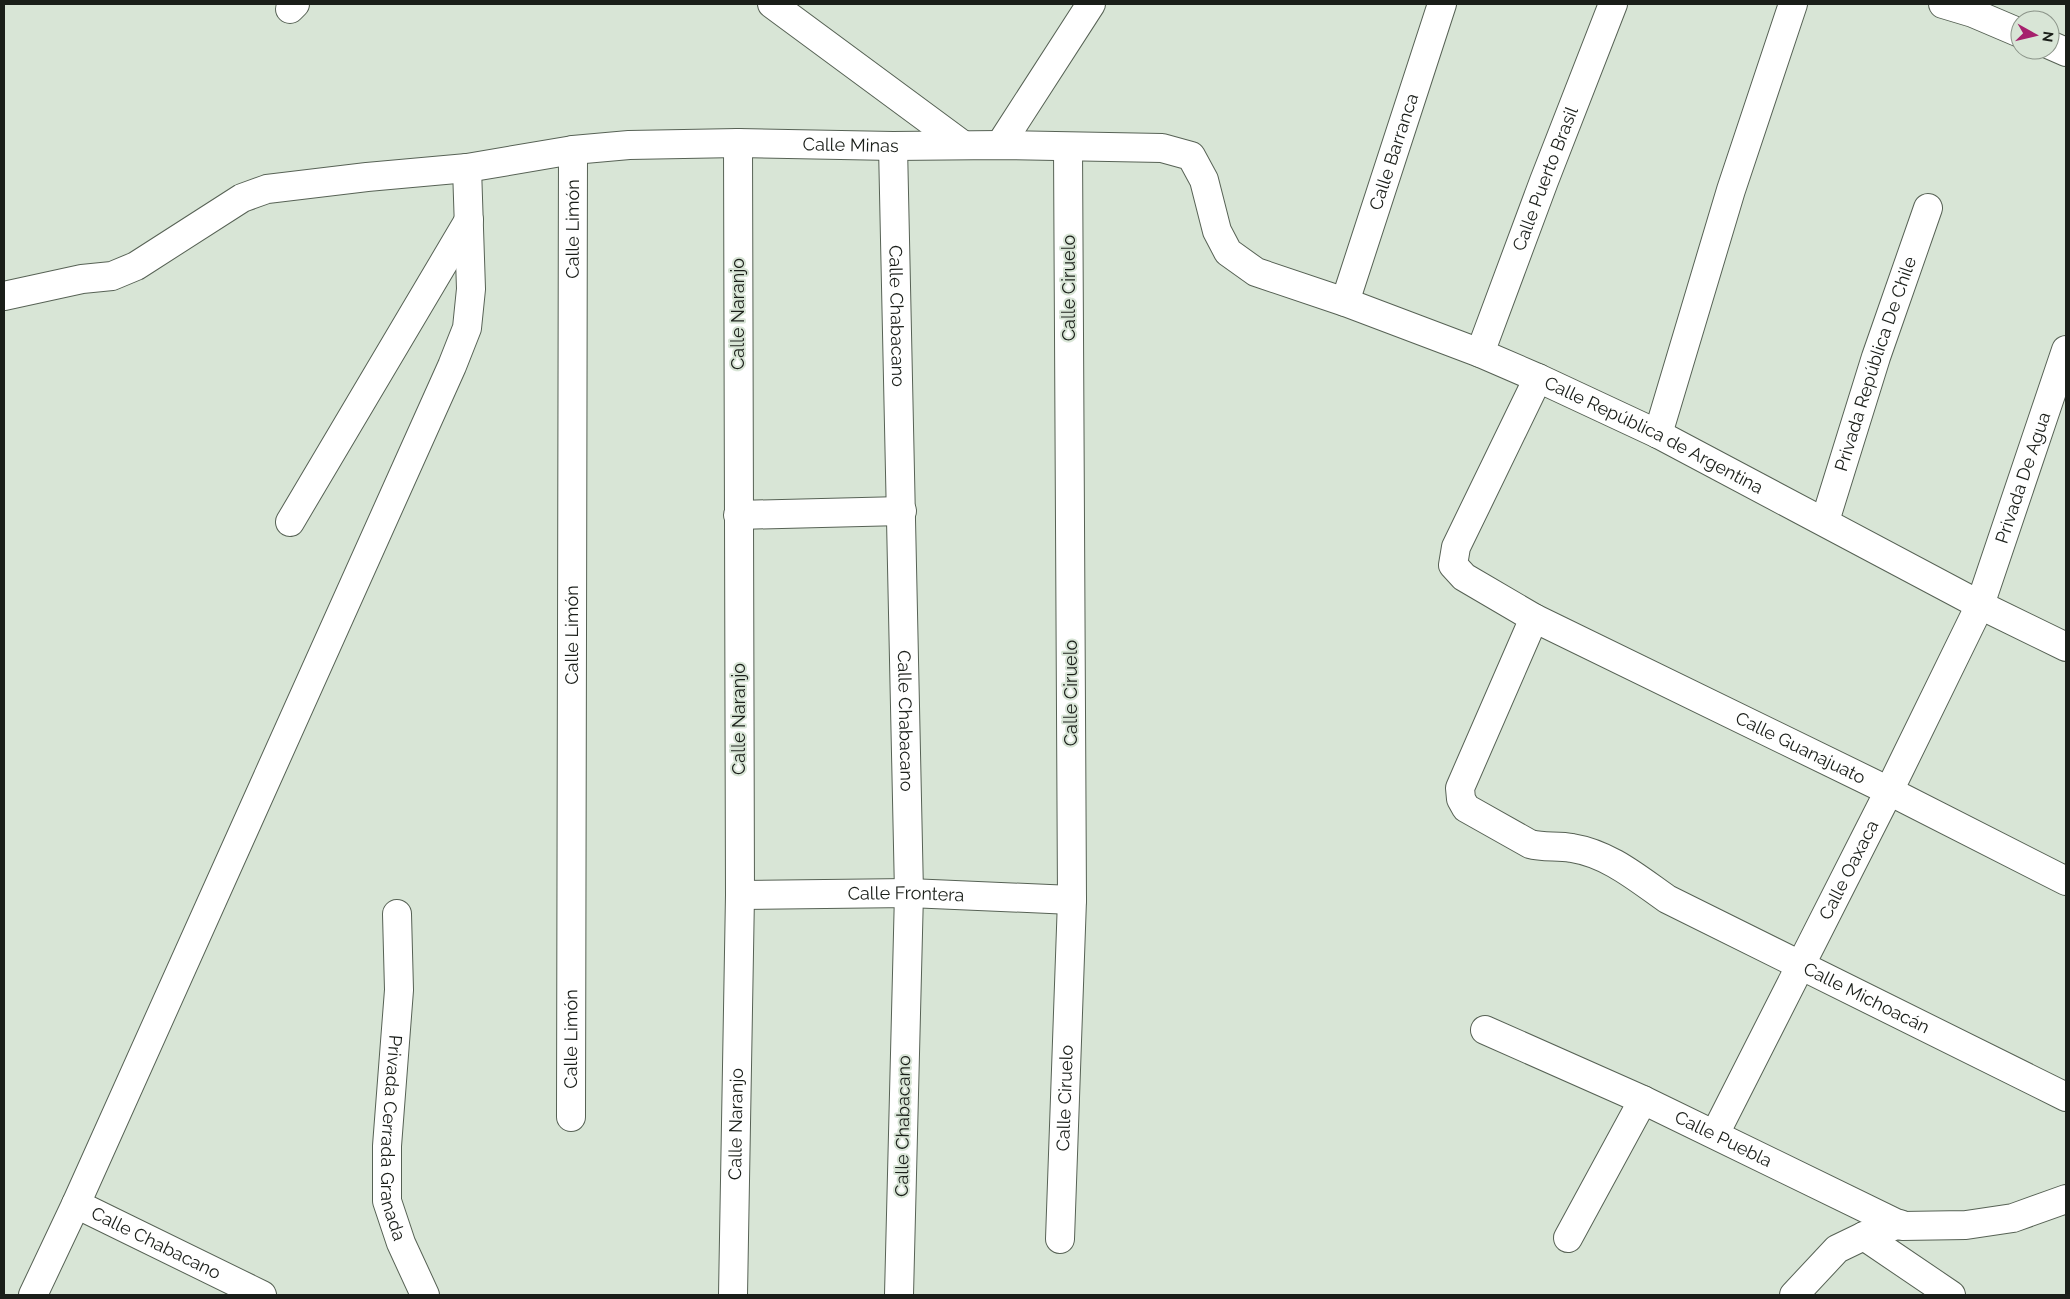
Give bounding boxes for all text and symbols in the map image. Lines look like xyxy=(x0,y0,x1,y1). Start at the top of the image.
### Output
north arrow xyxy=(2010,10,2060,60)
text: N xyxy=(2039,30,2057,43)
street label: Calle Barranca xyxy=(1365,91,1422,213)
street label: Calle Puerto Brasil xyxy=(1508,103,1582,254)
street label: Calle Minas xyxy=(802,133,899,156)
street label: Calle Limón xyxy=(562,179,583,279)
street label: Calle Ciruelo xyxy=(1058,234,1079,341)
street label: Calle Chabacano xyxy=(885,245,909,387)
street label: Privada República De Chile xyxy=(1830,253,1920,474)
street label: Calle Naranjo xyxy=(727,258,748,370)
street label: Calle República de Argentina xyxy=(1541,371,1767,498)
street label: Privada De Agua xyxy=(1991,409,2054,546)
street label: Calle Limón xyxy=(561,585,582,685)
street label: Calle Ciruelo xyxy=(1060,639,1081,746)
street label: Calle Chabacano xyxy=(894,650,918,792)
street label: Calle Naranjo xyxy=(728,663,749,775)
street label: Calle Guanajuato xyxy=(1732,707,1869,788)
street label: Calle Oaxaca xyxy=(1814,816,1882,923)
street label: Calle Frontera xyxy=(847,882,965,905)
street label: Calle Michoacán xyxy=(1800,957,1933,1038)
street label: Calle Limón xyxy=(560,989,581,1089)
street label: Privada Cerrada Granada xyxy=(377,1034,410,1243)
street label: Calle Ciruelo xyxy=(1052,1044,1077,1152)
street label: Calle Chabacano xyxy=(891,1055,914,1197)
street label: Calle Naranjo xyxy=(724,1067,747,1180)
street label: Calle Puebla xyxy=(1671,1106,1775,1171)
street label: Calle Chabacano xyxy=(88,1202,225,1283)

